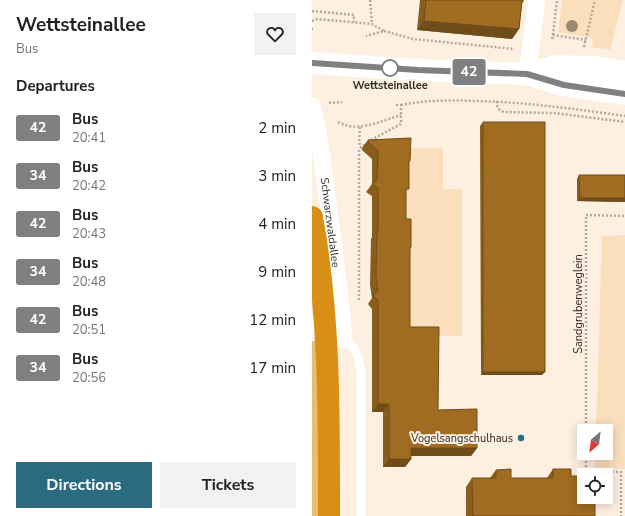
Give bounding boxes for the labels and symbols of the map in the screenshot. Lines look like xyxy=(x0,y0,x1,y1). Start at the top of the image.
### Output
marker: Wettsteinallee xyxy=(381,59,399,77)
line badge: 42 xyxy=(451,59,487,85)
place label: Wettsteinallee xyxy=(352,78,428,93)
street label: Schwarzwaldallee xyxy=(317,177,343,269)
street label: Sandgrubenweglein xyxy=(571,254,586,354)
north arrow xyxy=(577,424,613,460)
place label: Vogelsangschulhaus xyxy=(410,431,513,446)
marker: Vogelsangschulhaus xyxy=(516,433,526,443)

